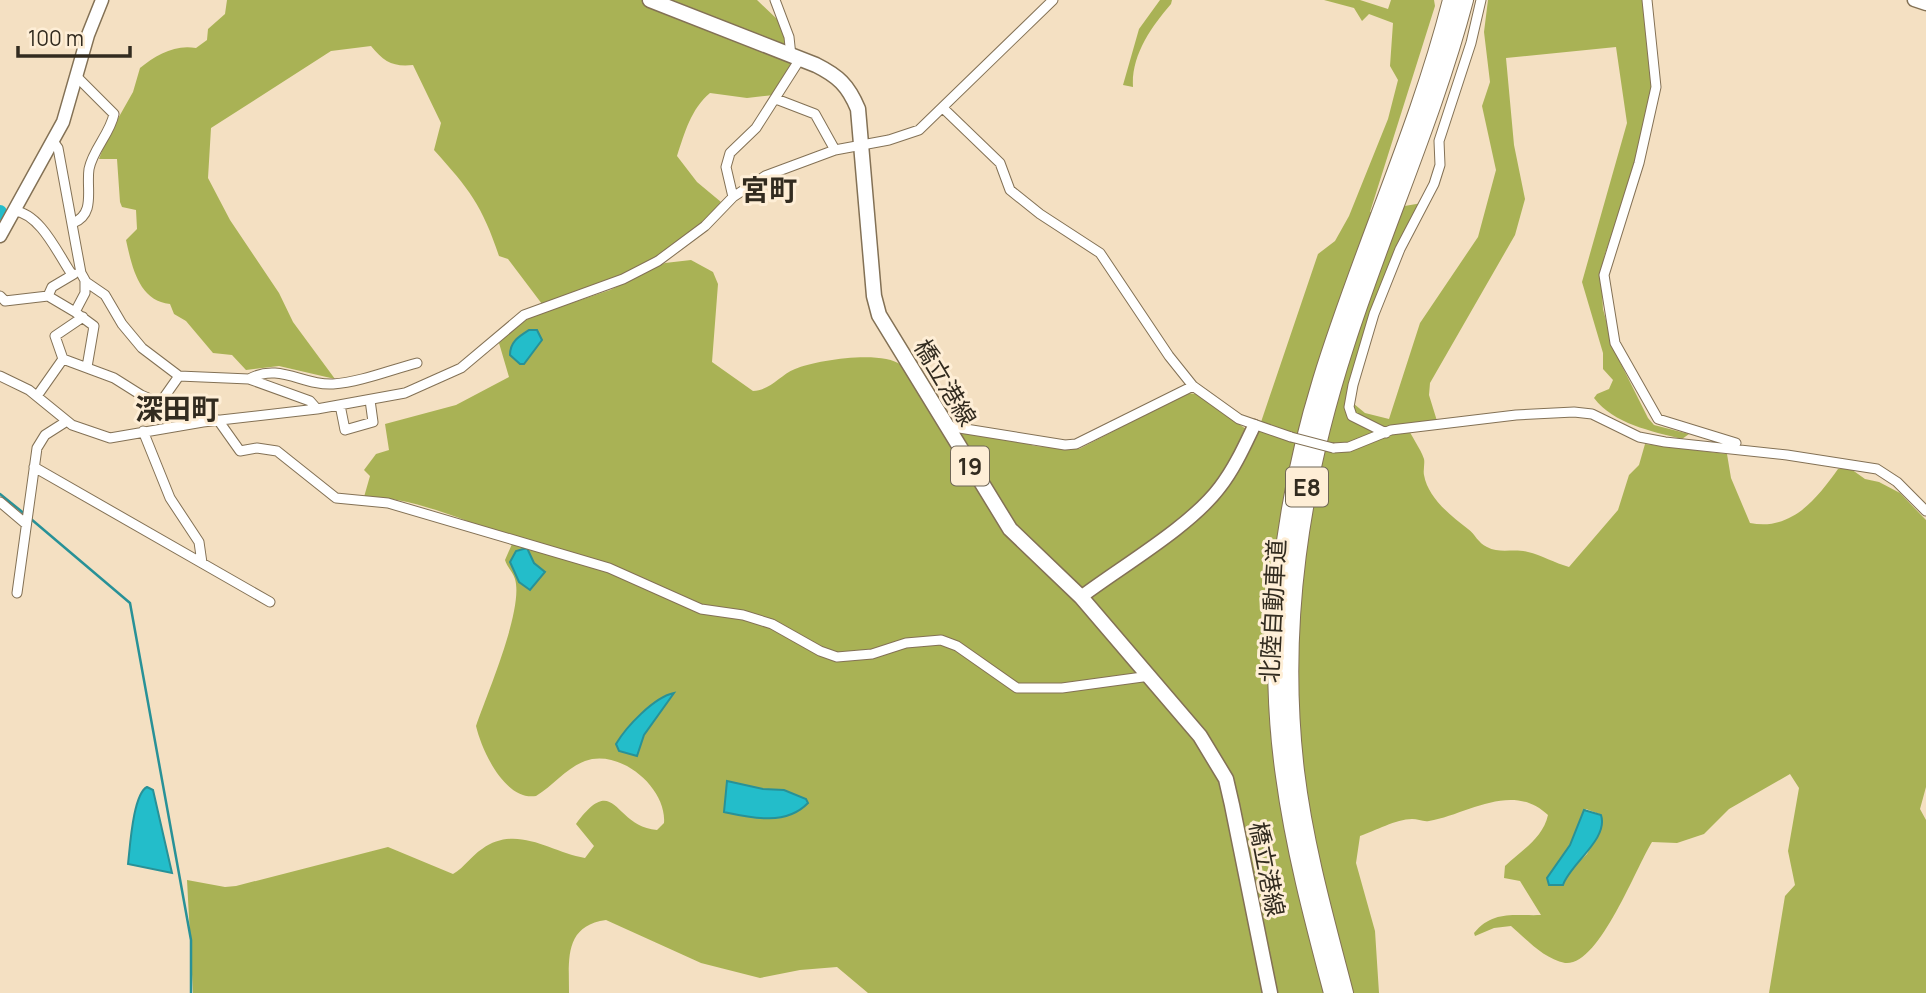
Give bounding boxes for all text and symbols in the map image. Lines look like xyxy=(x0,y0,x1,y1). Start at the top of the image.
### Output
scale bar xyxy=(18,14,130,58)
text: 100 m xyxy=(28,24,84,52)
district label: 宮町 xyxy=(741,170,797,208)
street label: 橋立港線 xyxy=(907,332,985,432)
district label: 深田町 xyxy=(135,389,219,427)
road number: 19 xyxy=(951,446,989,486)
road number: E8 xyxy=(1286,467,1328,506)
street label: 北陸自動車道 xyxy=(1252,538,1292,684)
street label: 橋立港線 xyxy=(1243,819,1293,919)

